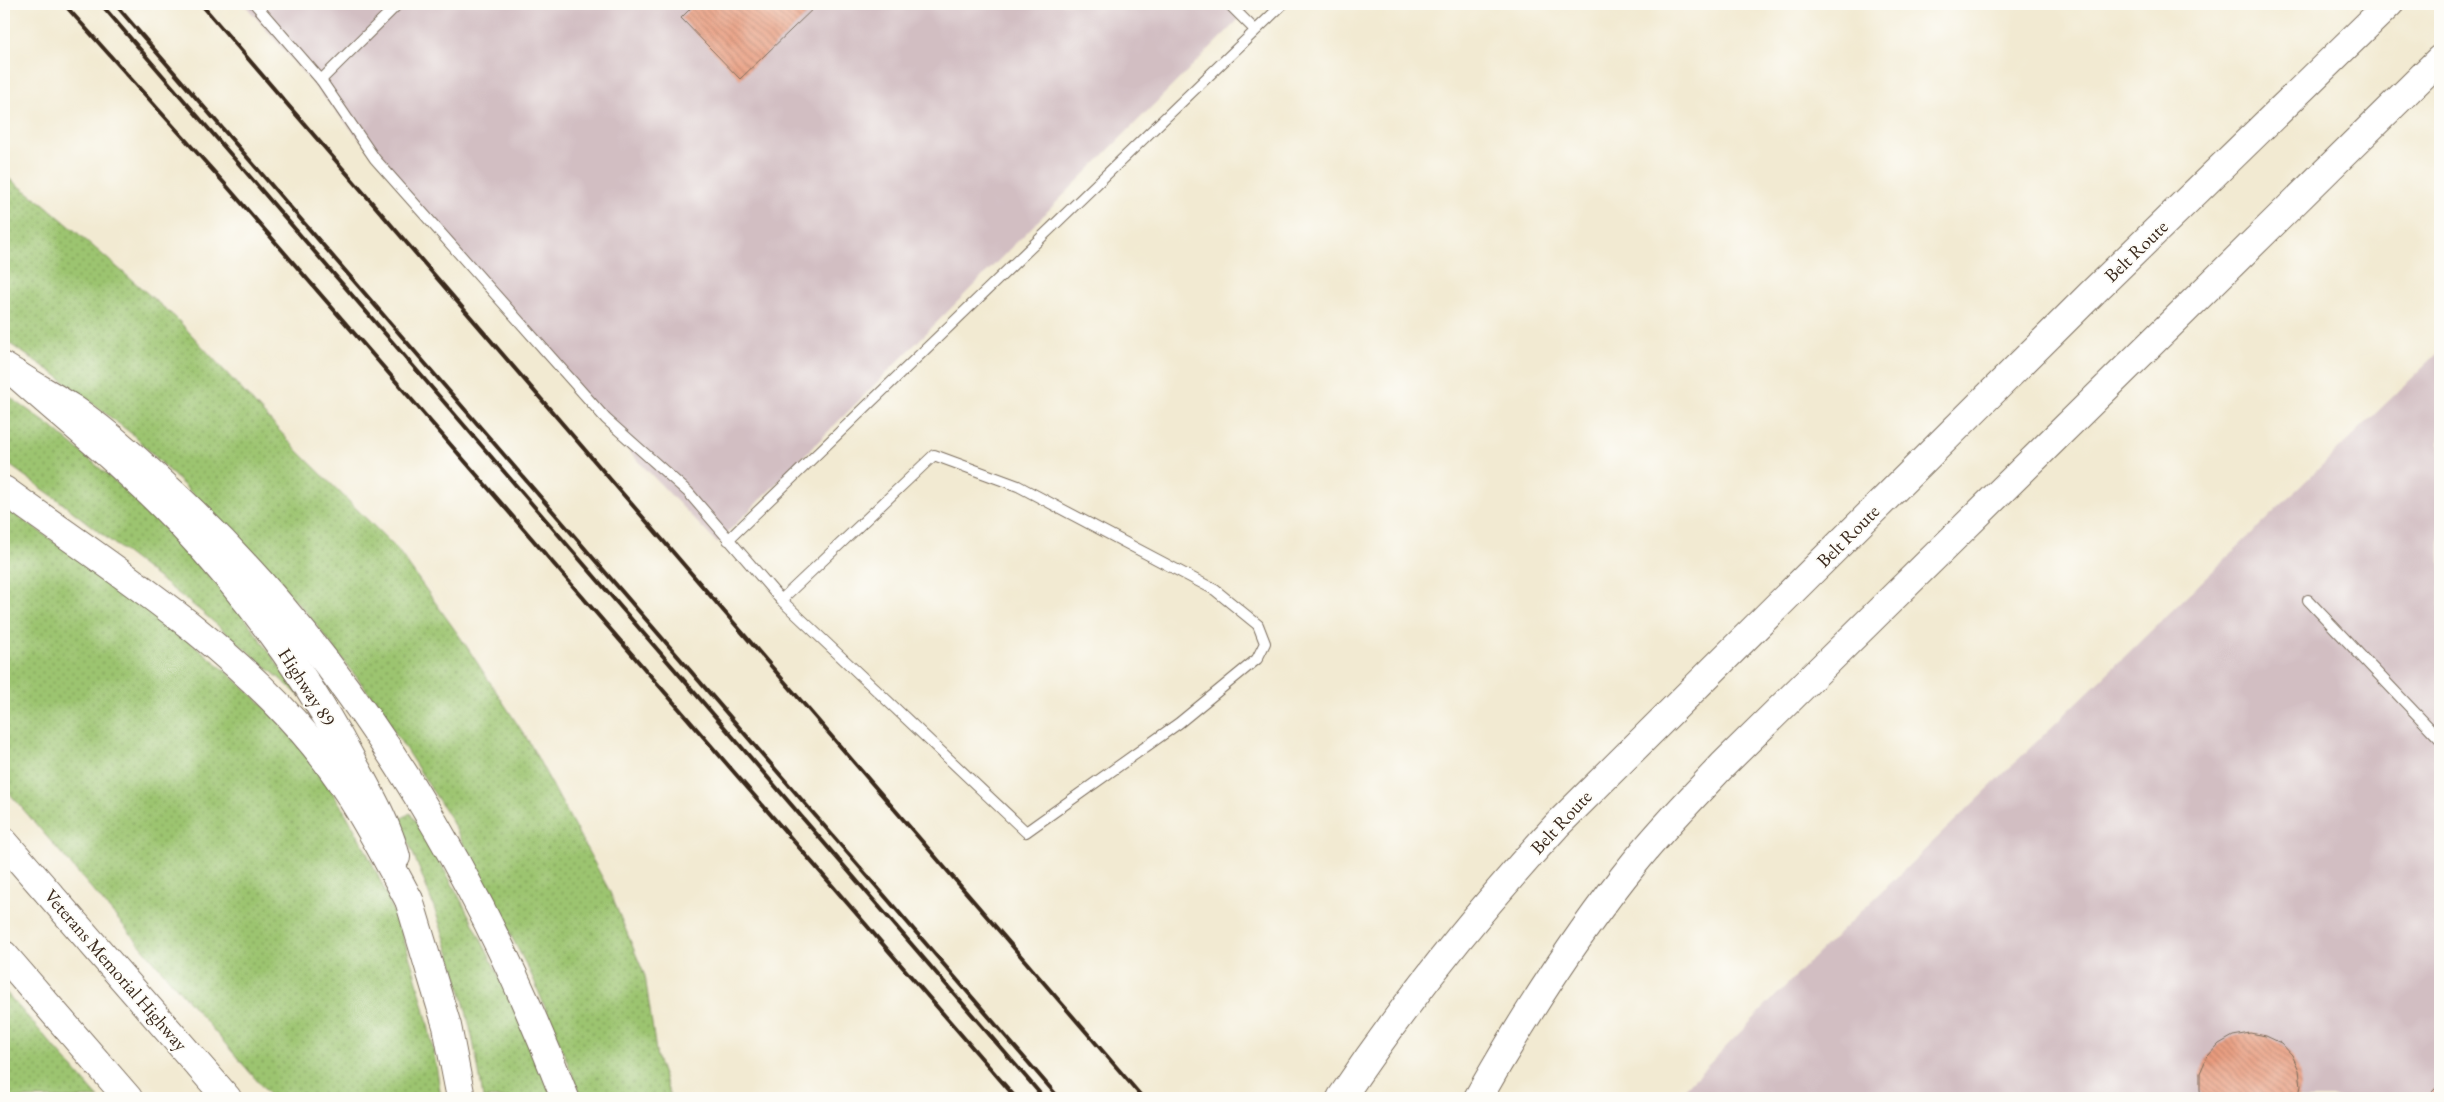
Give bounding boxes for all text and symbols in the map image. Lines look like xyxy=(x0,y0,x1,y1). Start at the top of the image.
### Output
street label: Belt Route xyxy=(2099,214,2173,288)
street label: Belt Route xyxy=(1811,499,1885,573)
street label: Highway 89 xyxy=(273,643,341,731)
street label: Belt Route xyxy=(1525,785,1597,859)
street label: Veterans Memorial Highway xyxy=(39,884,194,1057)

